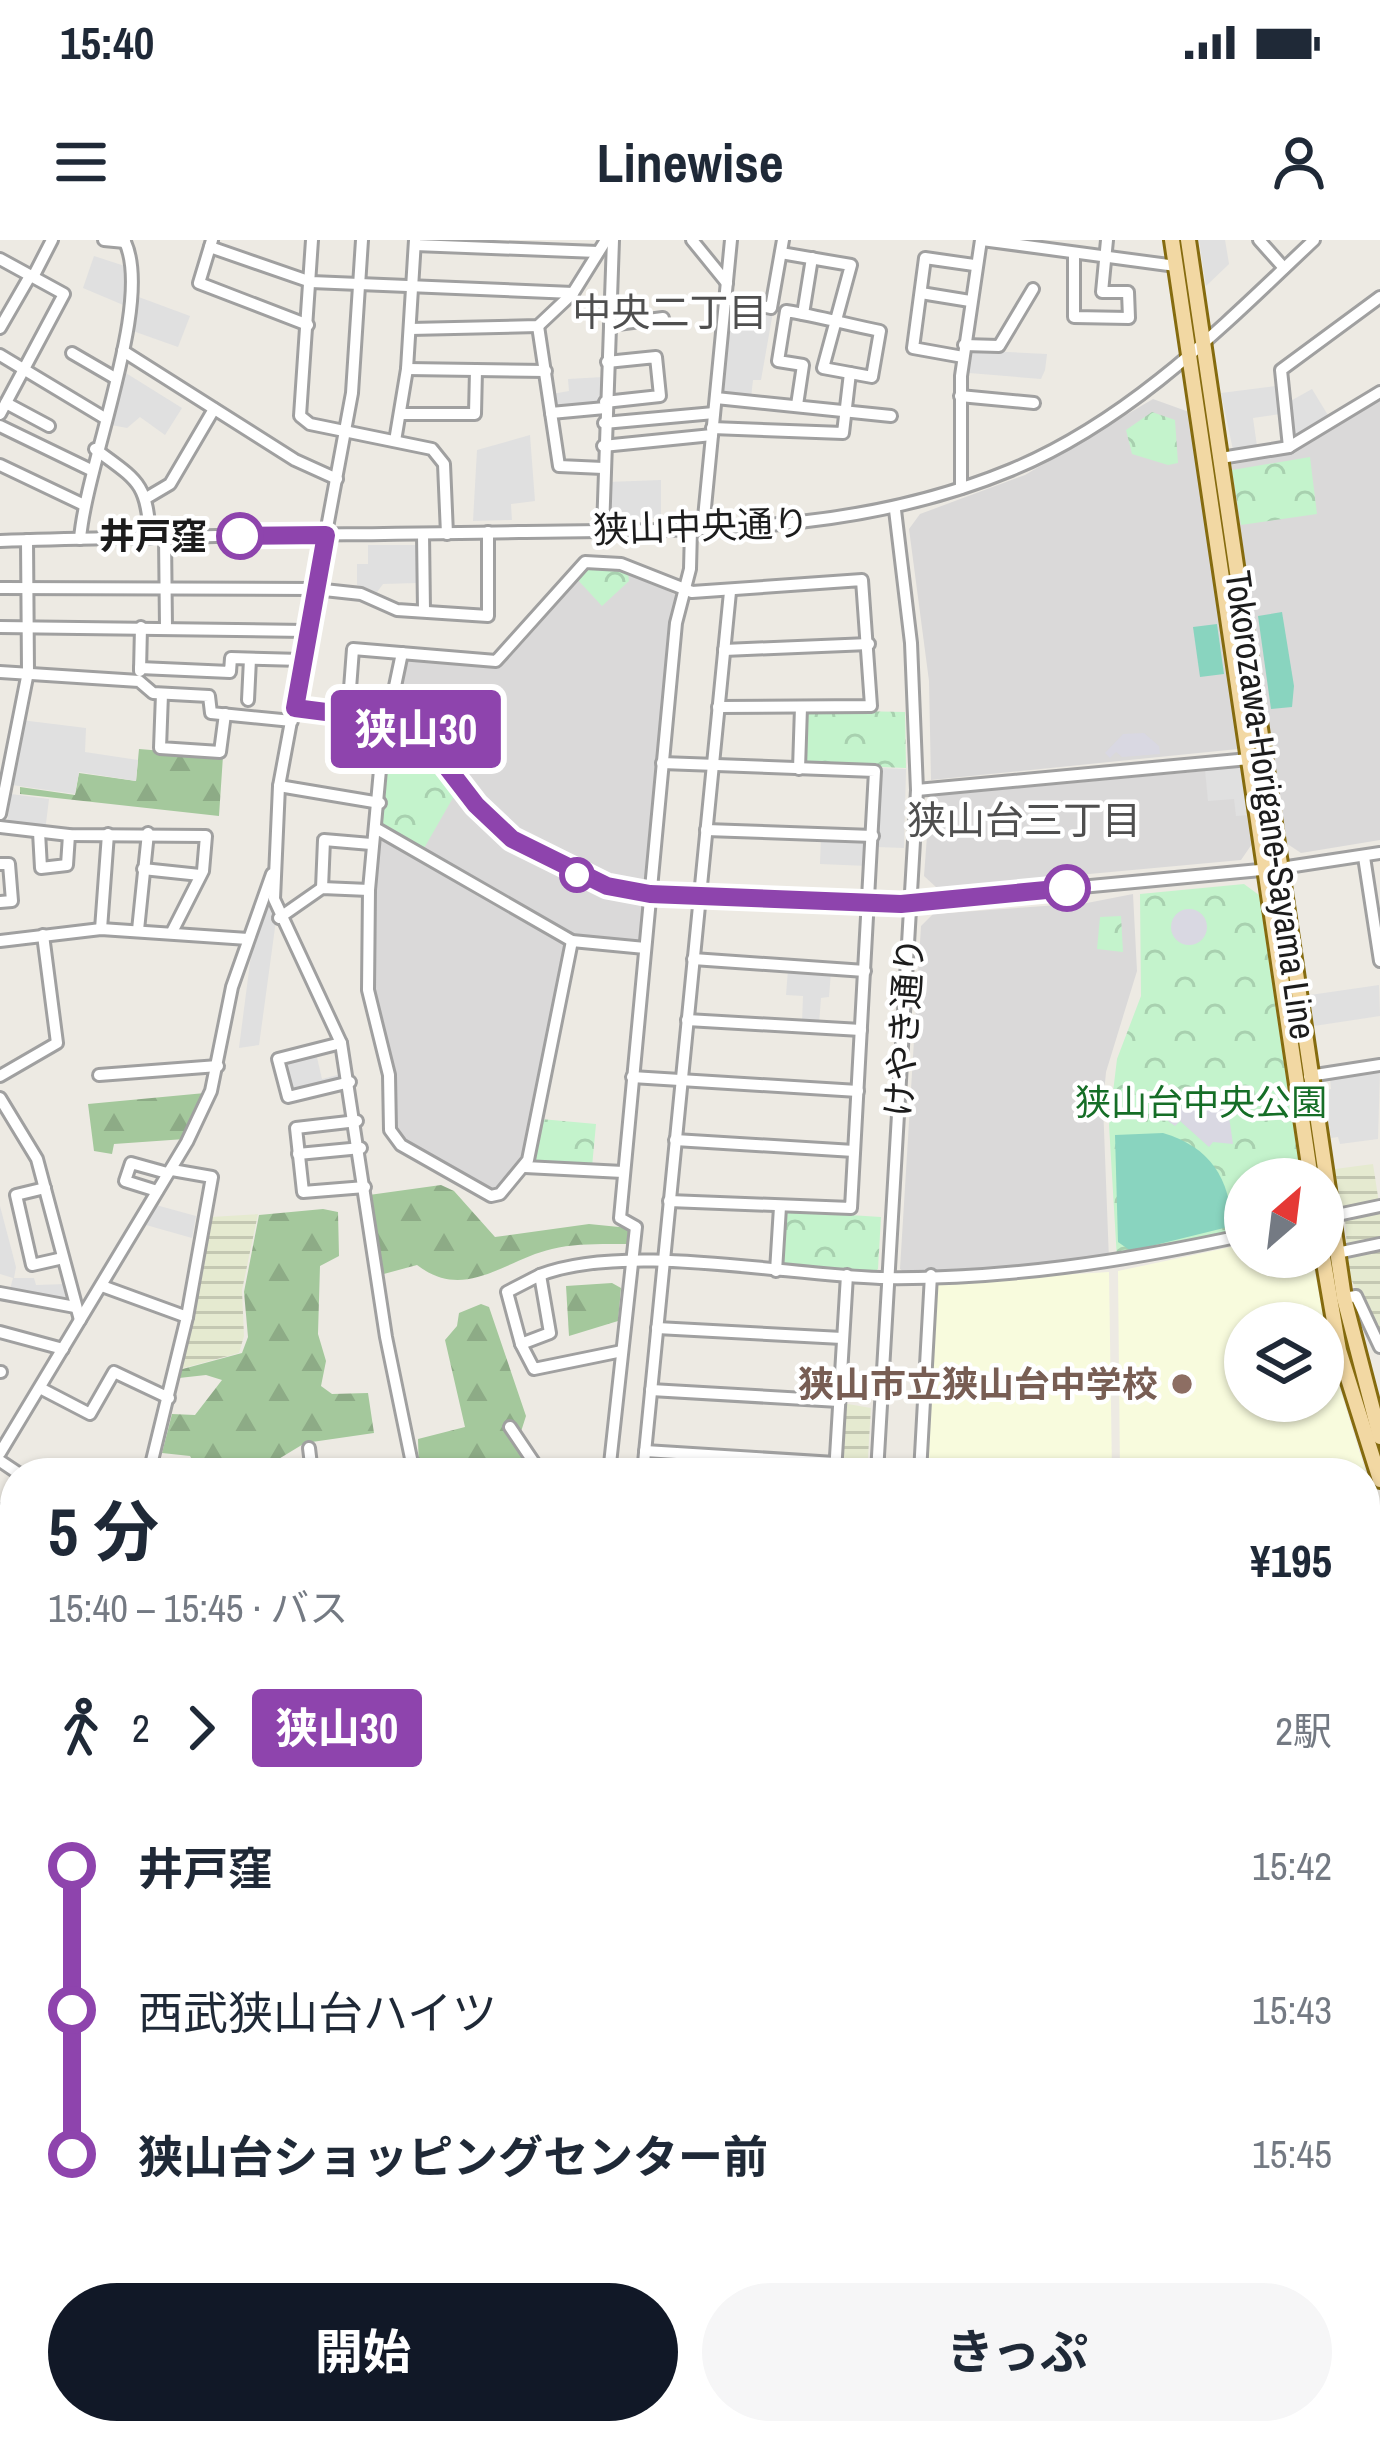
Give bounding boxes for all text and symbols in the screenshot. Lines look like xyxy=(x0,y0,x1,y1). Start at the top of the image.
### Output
text: 15:40 xyxy=(60,12,154,73)
text: Linewise xyxy=(596,126,784,199)
icon: menu xyxy=(48,129,114,195)
icon: person xyxy=(1266,129,1332,195)
district label: 中央二丁目 xyxy=(572,286,768,338)
street label: 狭山中央通り xyxy=(592,498,810,554)
place label: 井戸窪 xyxy=(99,512,207,560)
marker: 井戸窪 xyxy=(218,514,262,558)
street label: Tokorozawa-Horigane-Sayama Line xyxy=(1214,568,1328,1042)
line badge: 狭山30 xyxy=(332,690,500,768)
text: 狭山30 xyxy=(355,701,477,757)
district label: 狭山台三丁目 xyxy=(907,794,1141,846)
unlabelled marker xyxy=(561,859,593,891)
unlabelled marker xyxy=(1045,866,1089,910)
street label: けやき通り xyxy=(874,936,934,1118)
park label: 狭山台中央公園 xyxy=(1075,1078,1327,1126)
north arrow xyxy=(1224,1158,1344,1278)
map controls xyxy=(1224,1158,1344,1422)
button: layers xyxy=(1224,1302,1344,1422)
place label: 狭山市立狭山台中学校 xyxy=(798,1360,1158,1408)
marker: 狭山市立狭山台中学校 xyxy=(1169,1371,1195,1397)
text: 5 分 xyxy=(48,1487,159,1576)
text: ¥195 xyxy=(1250,1530,1332,1591)
text: 15:40 – 15:45 · バス xyxy=(48,1582,348,1634)
icon: walk xyxy=(48,1695,114,1761)
icon: forward xyxy=(168,1695,234,1761)
text: 狭山30 xyxy=(276,1700,398,1756)
text: 2 xyxy=(132,1702,150,1754)
text: 2駅 xyxy=(1275,1705,1332,1757)
text: 井戸窪 xyxy=(138,1838,273,1899)
text: 15:42 xyxy=(1252,1840,1332,1892)
text: 西武狭山台ハイツ xyxy=(138,1982,497,2043)
text: 15:43 xyxy=(1252,1984,1332,2036)
text: 狭山台ショッピングセンター前 xyxy=(138,2126,768,2187)
text: 15:45 xyxy=(1252,2128,1332,2180)
button: 開始 xyxy=(48,2283,678,2421)
button: きっぷ xyxy=(702,2283,1332,2421)

